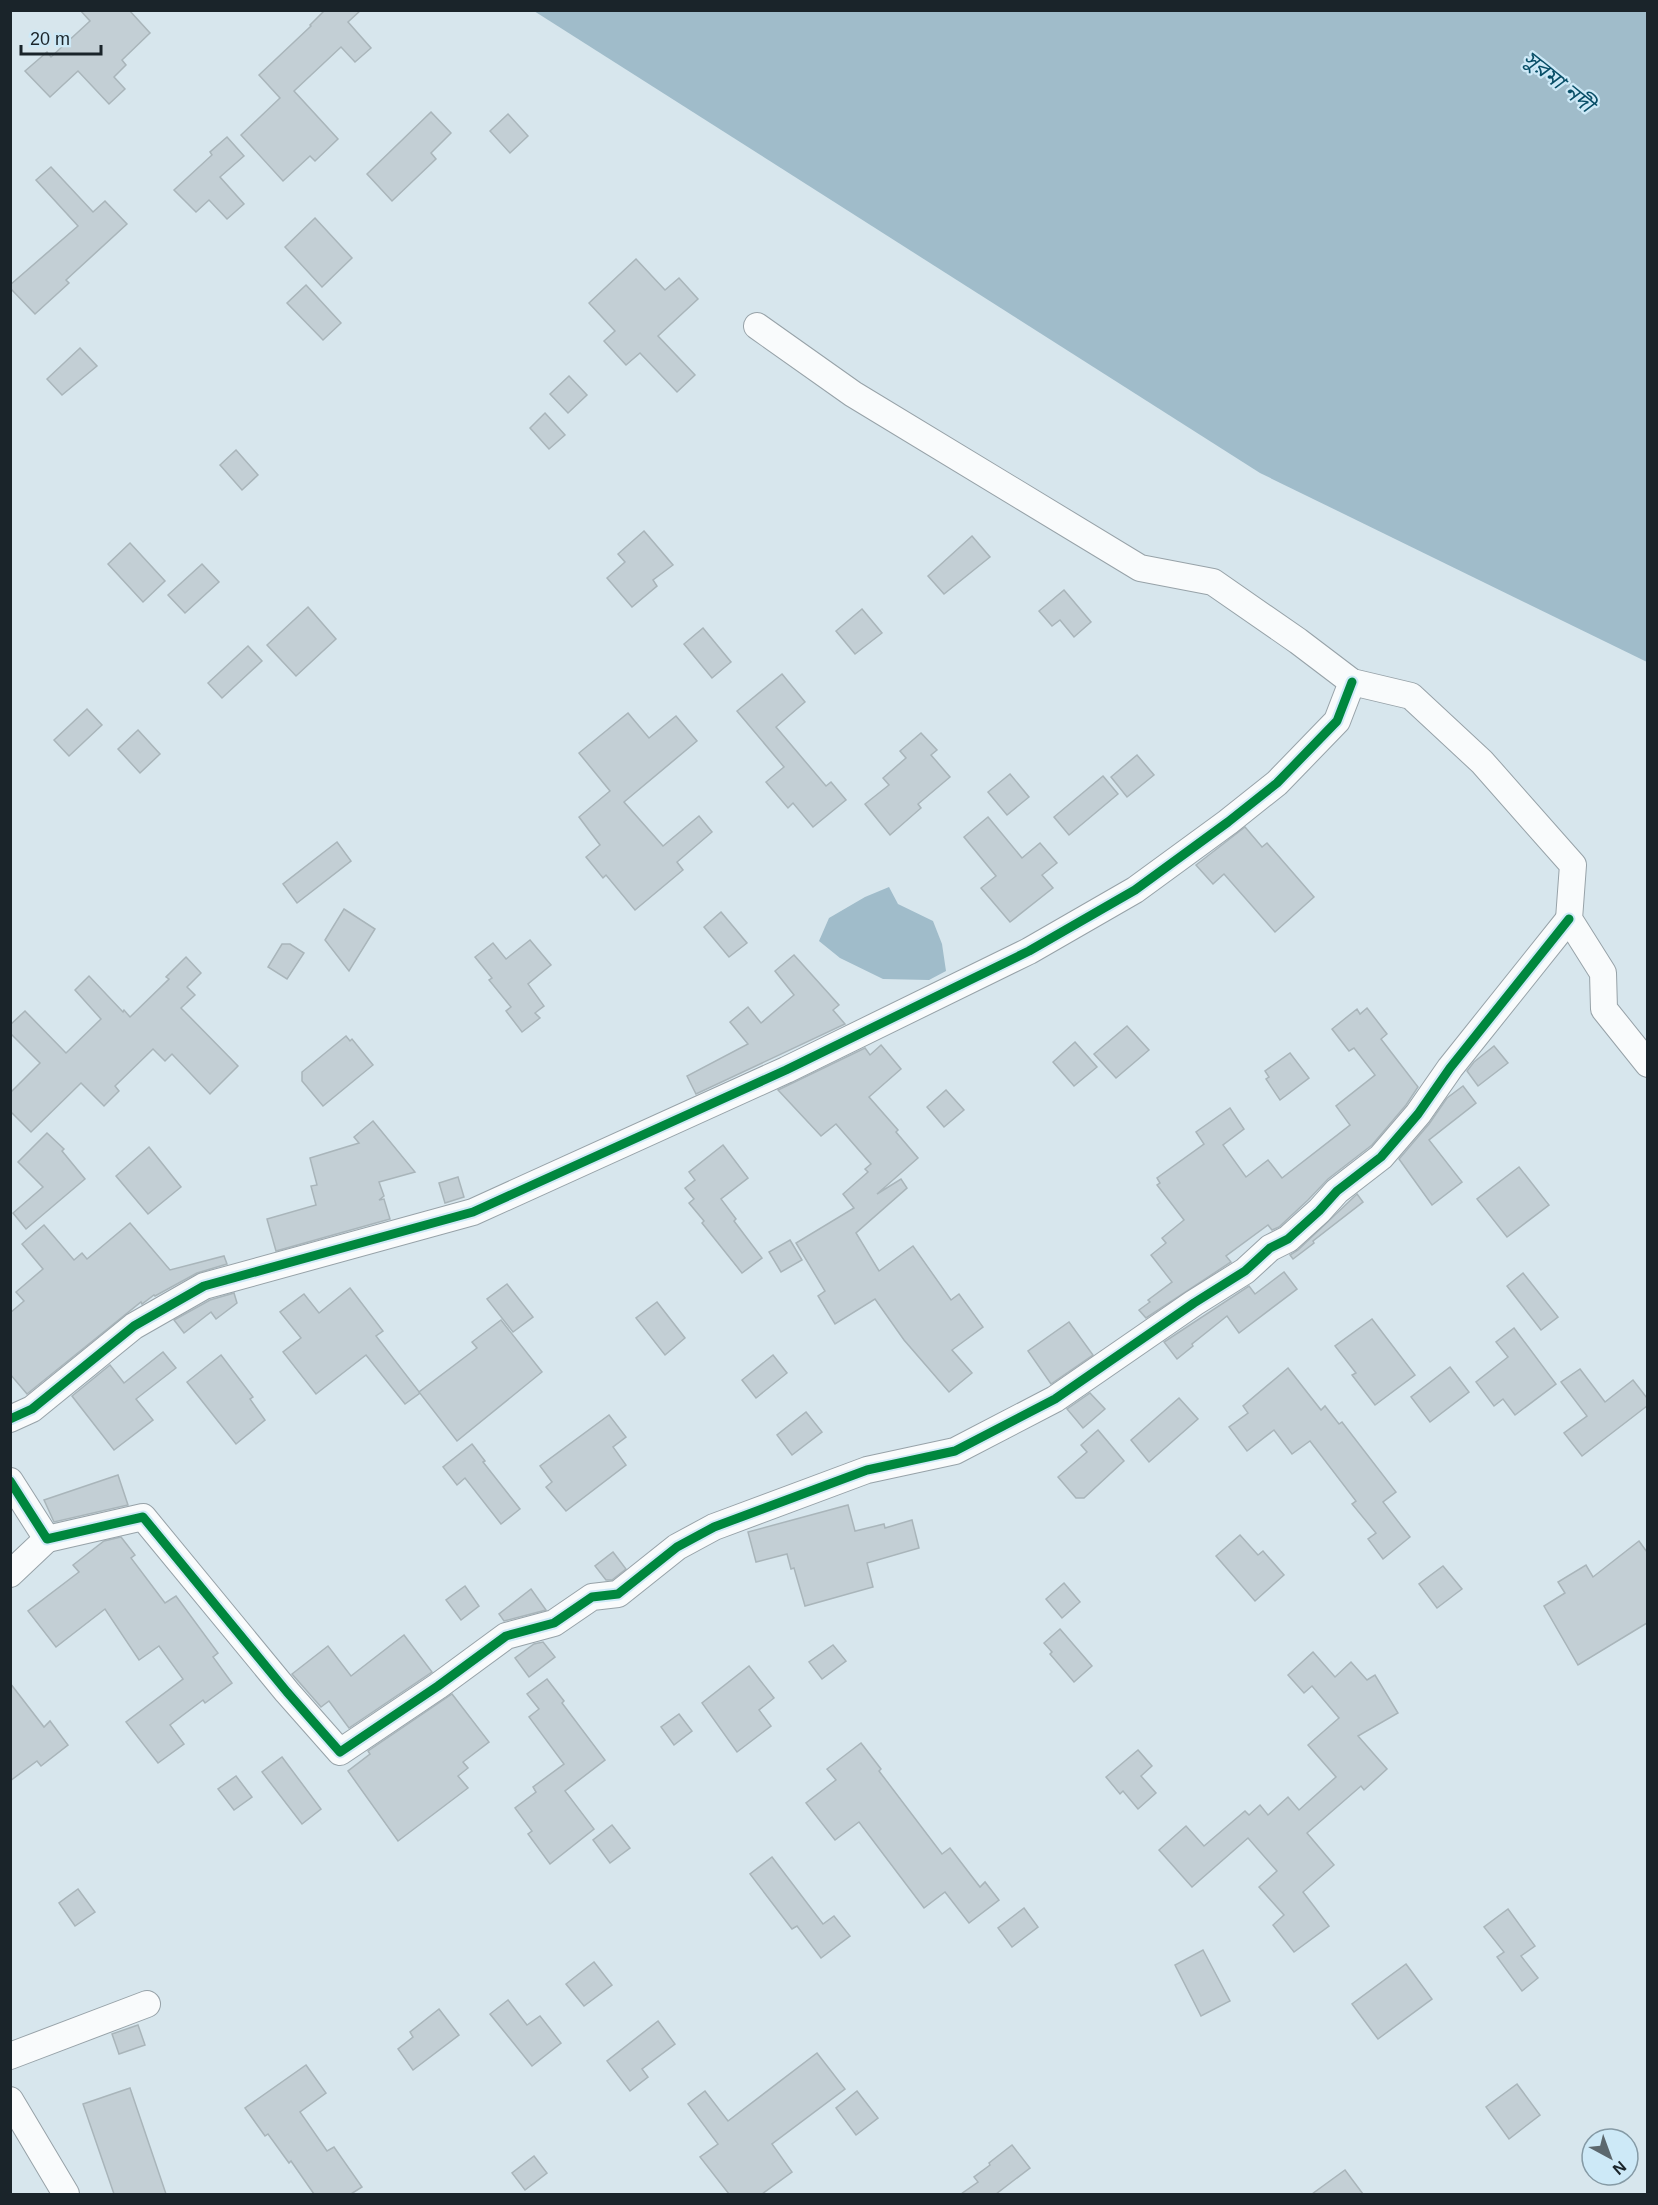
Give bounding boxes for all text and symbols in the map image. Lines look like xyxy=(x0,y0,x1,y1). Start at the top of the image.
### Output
scale bar xyxy=(21,18,100,56)
text: 20 m xyxy=(30,29,70,49)
water label: সুরমা নদী xyxy=(1518,45,1602,121)
north arrow xyxy=(1580,2127,1640,2187)
text: N xyxy=(1610,2158,1629,2178)

